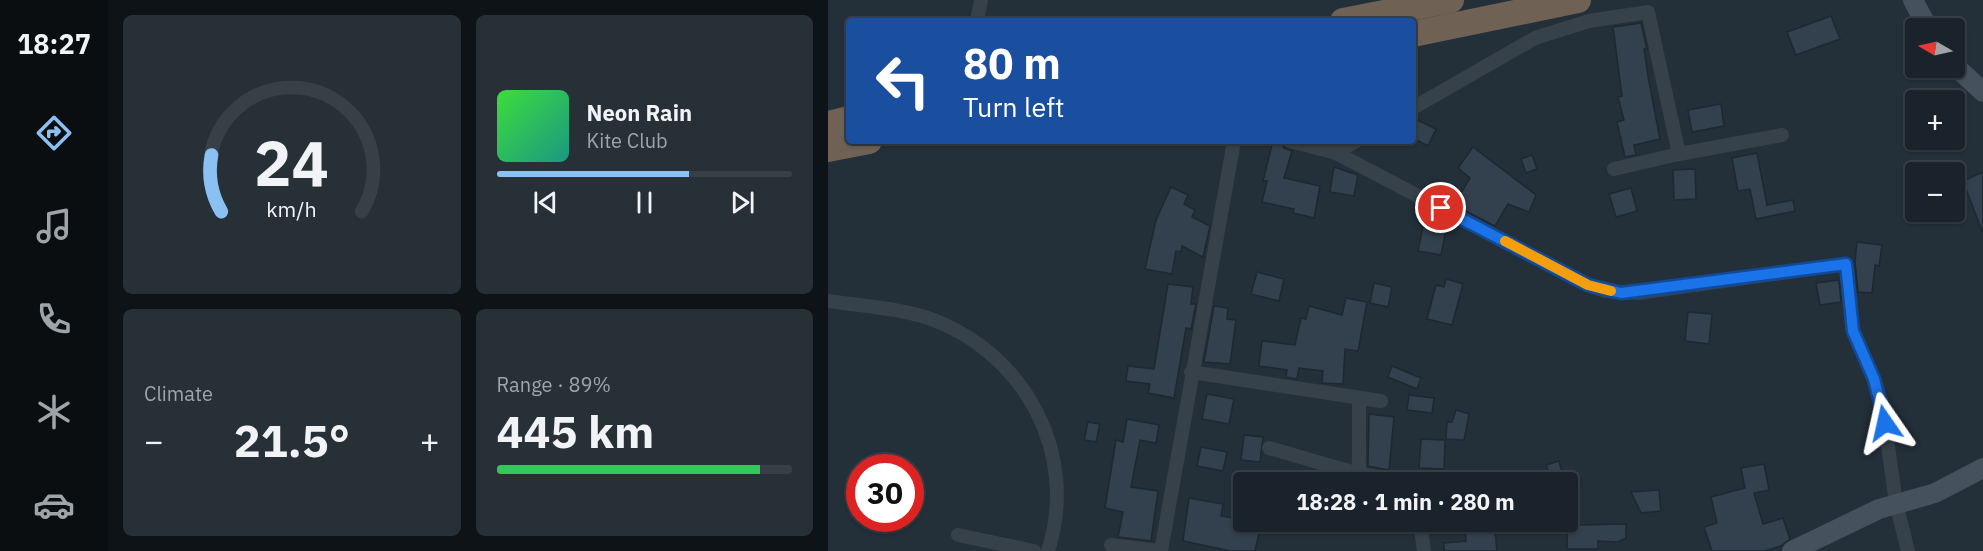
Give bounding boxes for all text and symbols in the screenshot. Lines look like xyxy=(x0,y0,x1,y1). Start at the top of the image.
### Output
north arrow xyxy=(1905,18,1965,78)
map controls xyxy=(1905,18,1965,222)
text: 18:27 xyxy=(17,26,91,61)
text: 80 m xyxy=(963,36,1061,91)
icon: left xyxy=(864,42,942,120)
text: Turn left xyxy=(963,89,1064,124)
button: + xyxy=(1905,90,1965,150)
text: Neon Rain xyxy=(587,98,692,127)
icon: directions xyxy=(33,112,75,154)
text: 24 xyxy=(254,122,329,203)
text: Kite Club xyxy=(587,127,668,154)
button: − xyxy=(1905,162,1965,222)
pin xyxy=(1415,182,1466,233)
icon: previous xyxy=(529,186,562,219)
icon: pause xyxy=(628,186,661,219)
icon: next xyxy=(726,186,759,219)
icon: arrive xyxy=(1424,191,1457,224)
text: km/h xyxy=(267,195,317,223)
icon: music xyxy=(33,205,75,247)
icon: phone xyxy=(33,298,75,340)
text: Range · 89% xyxy=(497,371,611,398)
text: Climate xyxy=(144,380,213,407)
icon: climate xyxy=(33,391,75,433)
position arrow xyxy=(1853,391,1917,455)
text: 445 km xyxy=(497,402,654,460)
text: 21.5° xyxy=(234,411,350,469)
text: − xyxy=(144,419,164,462)
text: + xyxy=(420,419,439,462)
speed limit sign: 30 xyxy=(846,454,924,532)
icon: car xyxy=(33,484,75,526)
text: 18:28 · 1 min · 280 m xyxy=(1296,487,1515,516)

